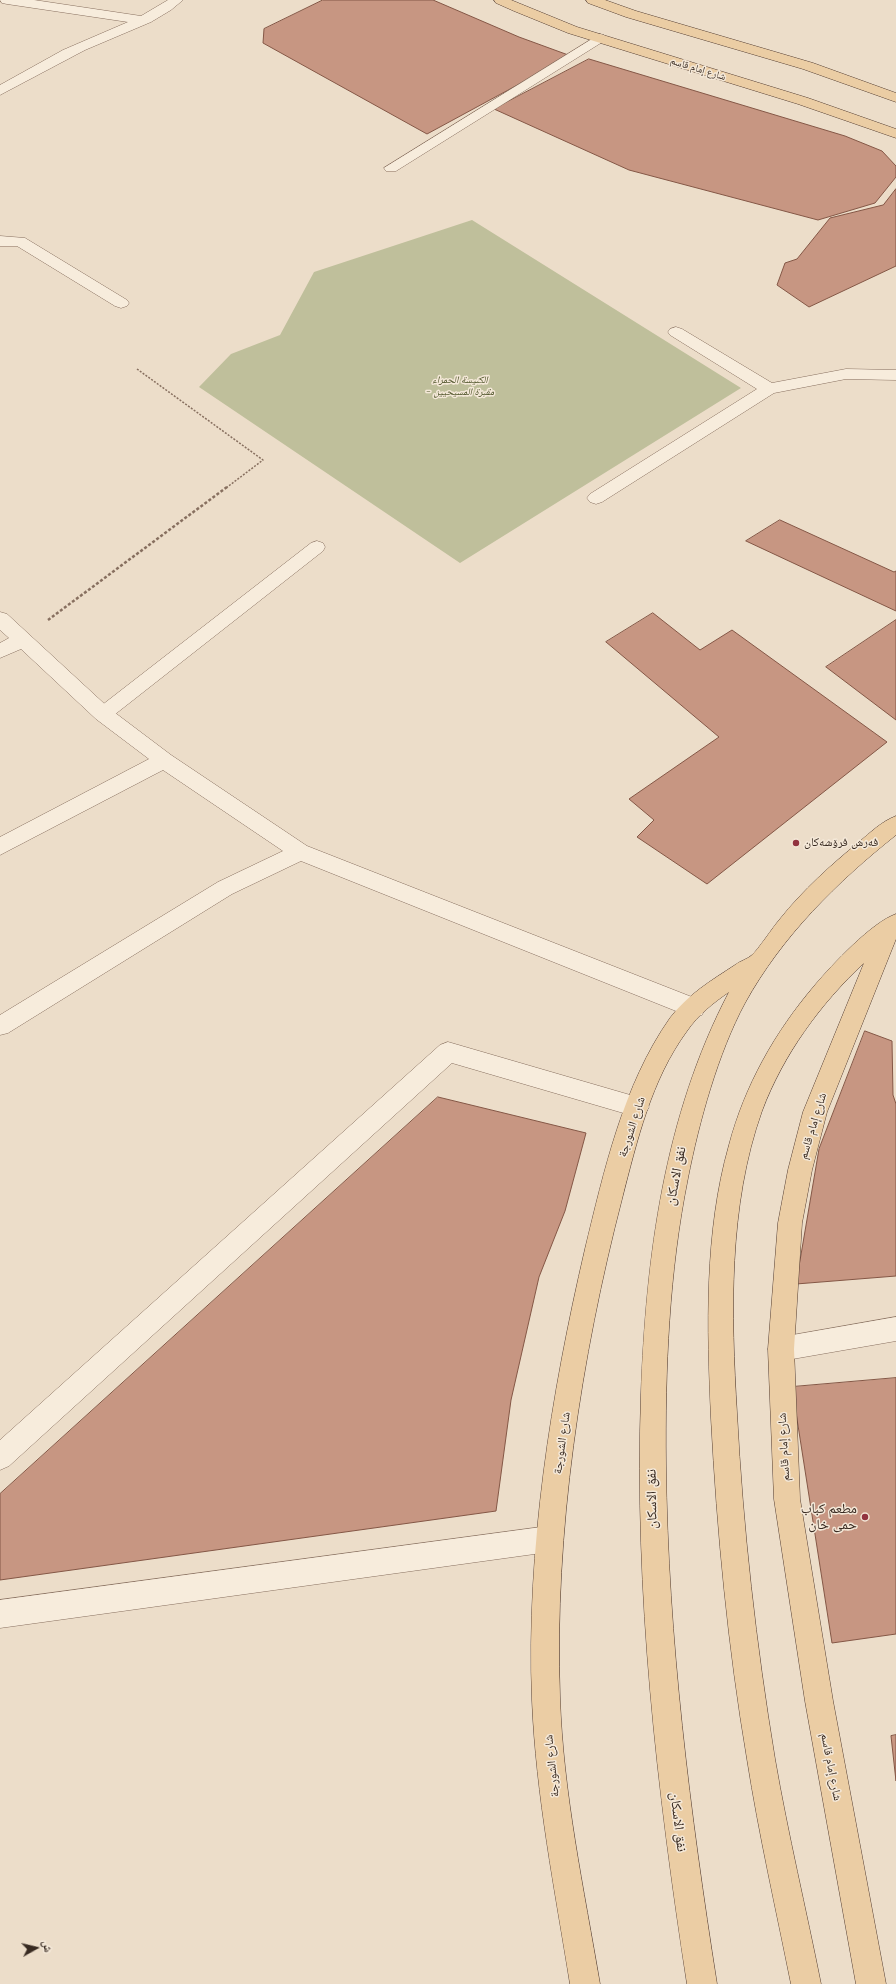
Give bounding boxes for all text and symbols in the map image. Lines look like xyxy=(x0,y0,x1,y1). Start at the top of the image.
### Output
street label: شارع إمام قاسم xyxy=(669,55,727,83)
park label: الكنيسة الحمراء - مقبرة المسيحيين xyxy=(426,374,494,398)
place label: فەرش فرۆشەکان xyxy=(804,836,878,850)
marker: فەرش فرۆشەکان xyxy=(791,838,801,848)
street label: شارع إمام قاسم xyxy=(796,1091,830,1161)
street label: شارع الشورجة xyxy=(615,1095,649,1159)
street label: نفق الاسكان xyxy=(662,1145,690,1207)
street label: شارع الشورجة xyxy=(551,1411,573,1475)
street label: شارع إمام قاسم xyxy=(775,1412,793,1482)
street label: نفق الاسكان xyxy=(643,1469,661,1529)
place label: مطعم كباب حمى خان xyxy=(801,1501,857,1534)
marker: مطعم كباب حمى خان xyxy=(860,1512,870,1522)
street label: شارع إمام قاسم xyxy=(817,1732,845,1802)
street label: شارع الشورجة xyxy=(542,1734,562,1798)
street label: نفق الاسكان xyxy=(666,1791,690,1853)
north arrow xyxy=(16,1928,56,1968)
text: ش xyxy=(40,1940,56,1953)

